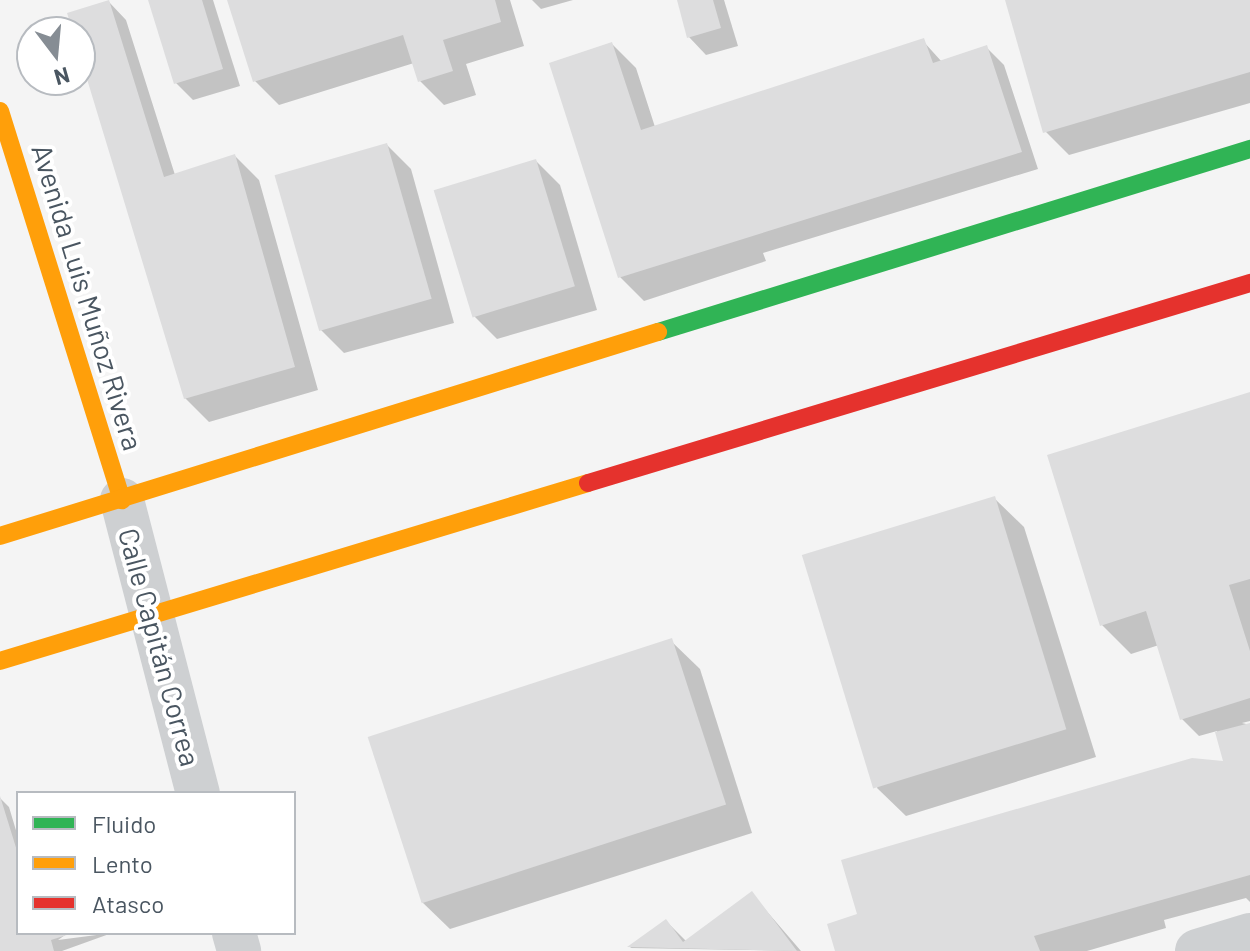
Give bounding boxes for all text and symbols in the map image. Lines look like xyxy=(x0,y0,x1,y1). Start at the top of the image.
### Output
north arrow xyxy=(16,16,96,96)
text: N xyxy=(51,63,73,92)
street label: Avenida Luis Muñoz Rivera xyxy=(25,140,151,454)
street label: Calle Capitán Correa xyxy=(112,524,208,770)
legend xyxy=(16,791,296,935)
text: Fluido xyxy=(92,809,156,838)
text: Lento xyxy=(92,849,153,878)
text: Atasco xyxy=(92,889,164,918)

